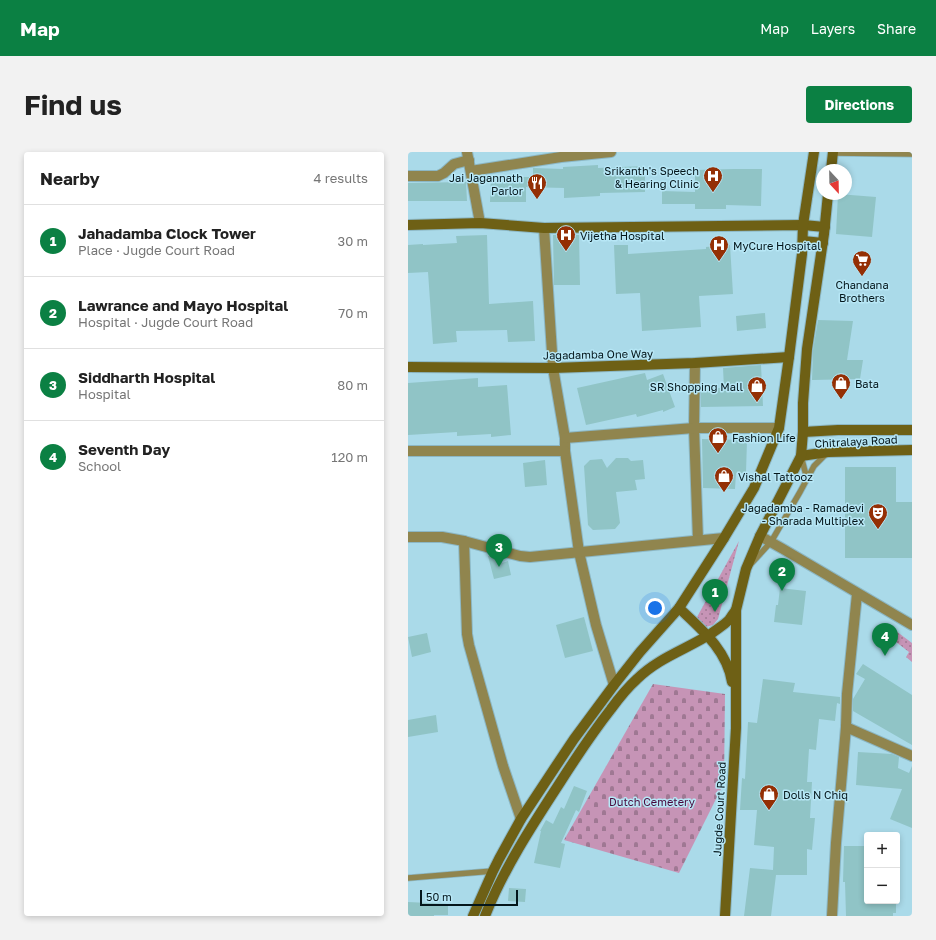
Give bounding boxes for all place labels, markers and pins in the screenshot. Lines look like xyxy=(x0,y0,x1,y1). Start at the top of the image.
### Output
place label: Srikanth's Speech & Hearing Clinic xyxy=(604,164,699,190)
hospital icon: Srikanth's Speech & Hearing Clinic xyxy=(702,165,724,193)
place label: Jai Jagannath Parlor xyxy=(449,171,524,197)
restaurant icon: Jai Jagannath Parlor xyxy=(526,172,548,200)
hospital icon: Vijetha Hospital xyxy=(555,224,577,252)
place label: Vijetha Hospital xyxy=(580,229,665,242)
hospital icon: MyCure Hospital xyxy=(708,234,730,262)
place label: MyCure Hospital xyxy=(733,239,821,252)
supermarket icon: Chandana Brothers xyxy=(851,249,873,277)
place label: Chandana Brothers xyxy=(835,278,889,304)
shop icon: Bata xyxy=(830,372,852,400)
shop icon: SR Shopping Mall xyxy=(746,375,768,403)
place label: Bata xyxy=(855,377,879,390)
place label: SR Shopping Mall xyxy=(650,380,743,393)
shop icon: Fashion Life xyxy=(707,426,729,454)
place label: Fashion Life xyxy=(732,431,796,444)
shop icon: Vishal Tattooz xyxy=(713,465,735,493)
place label: Vishal Tattooz xyxy=(738,470,813,483)
place label: Jagadamba - Ramadevi - Sharada Multiplex xyxy=(742,501,864,527)
theatre icon: Jagadamba - Ramadevi - Sharada Multiplex xyxy=(867,502,889,530)
pin: 3 xyxy=(486,534,512,567)
pin: 2 xyxy=(769,558,795,591)
pin: 1 xyxy=(702,579,728,612)
pin: 4 xyxy=(872,623,898,656)
shop icon: Dolls N Chiq xyxy=(758,783,780,811)
place label: Dolls N Chiq xyxy=(783,788,848,801)

